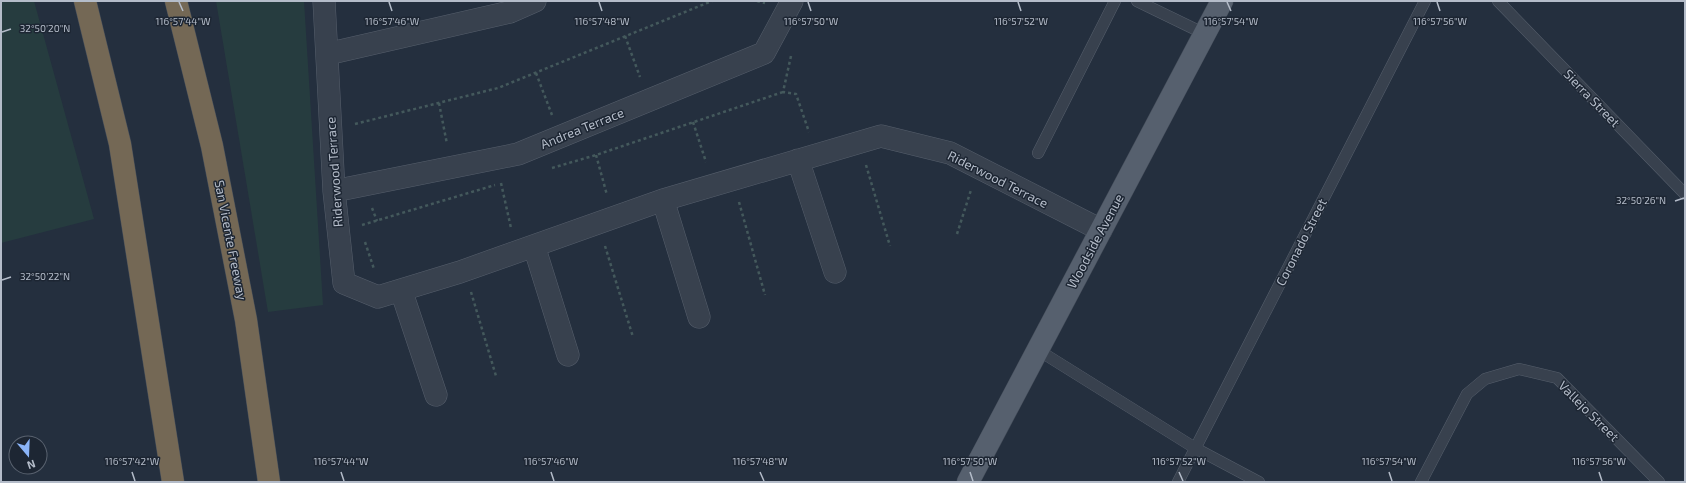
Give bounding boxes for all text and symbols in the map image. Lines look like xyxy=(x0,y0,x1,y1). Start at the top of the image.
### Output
text: 116°57'44"W xyxy=(156,15,211,27)
text: 116°57'46"W xyxy=(365,15,420,27)
text: 116°57'48"W xyxy=(575,15,630,27)
text: 116°57'50"W xyxy=(784,15,839,27)
text: 116°57'52"W xyxy=(994,15,1048,27)
text: 116°57'54"W xyxy=(1204,15,1259,27)
text: 116°57'56"W xyxy=(1413,15,1467,27)
text: 32°50'20"N xyxy=(20,22,70,34)
street label: Sierra Street xyxy=(1561,66,1624,130)
street label: Andrea Terrace xyxy=(538,104,626,152)
street label: Riderwood Terrace xyxy=(322,116,346,228)
street label: Riderwood Terrace xyxy=(945,147,1051,211)
street label: San Vicente Freeway xyxy=(212,179,250,301)
street label: Woodside Avenue xyxy=(1063,191,1127,291)
text: 32°50'26"N xyxy=(1616,194,1666,206)
street label: Coronado Street xyxy=(1272,196,1330,288)
text: 32°50'22"N xyxy=(20,270,70,282)
street label: Vallejo Street xyxy=(1555,377,1623,445)
north arrow xyxy=(8,435,48,475)
text: 116°57'42"W xyxy=(105,455,160,467)
text: 116°57'44"W xyxy=(314,455,369,467)
text: 116°57'46"W xyxy=(524,455,579,467)
text: 116°57'48"W xyxy=(733,455,788,467)
text: 116°57'50"W xyxy=(943,455,998,467)
text: 116°57'52"W xyxy=(1152,455,1206,467)
text: 116°57'54"W xyxy=(1362,455,1417,467)
text: 116°57'56"W xyxy=(1572,455,1626,467)
text: N xyxy=(25,457,37,472)

